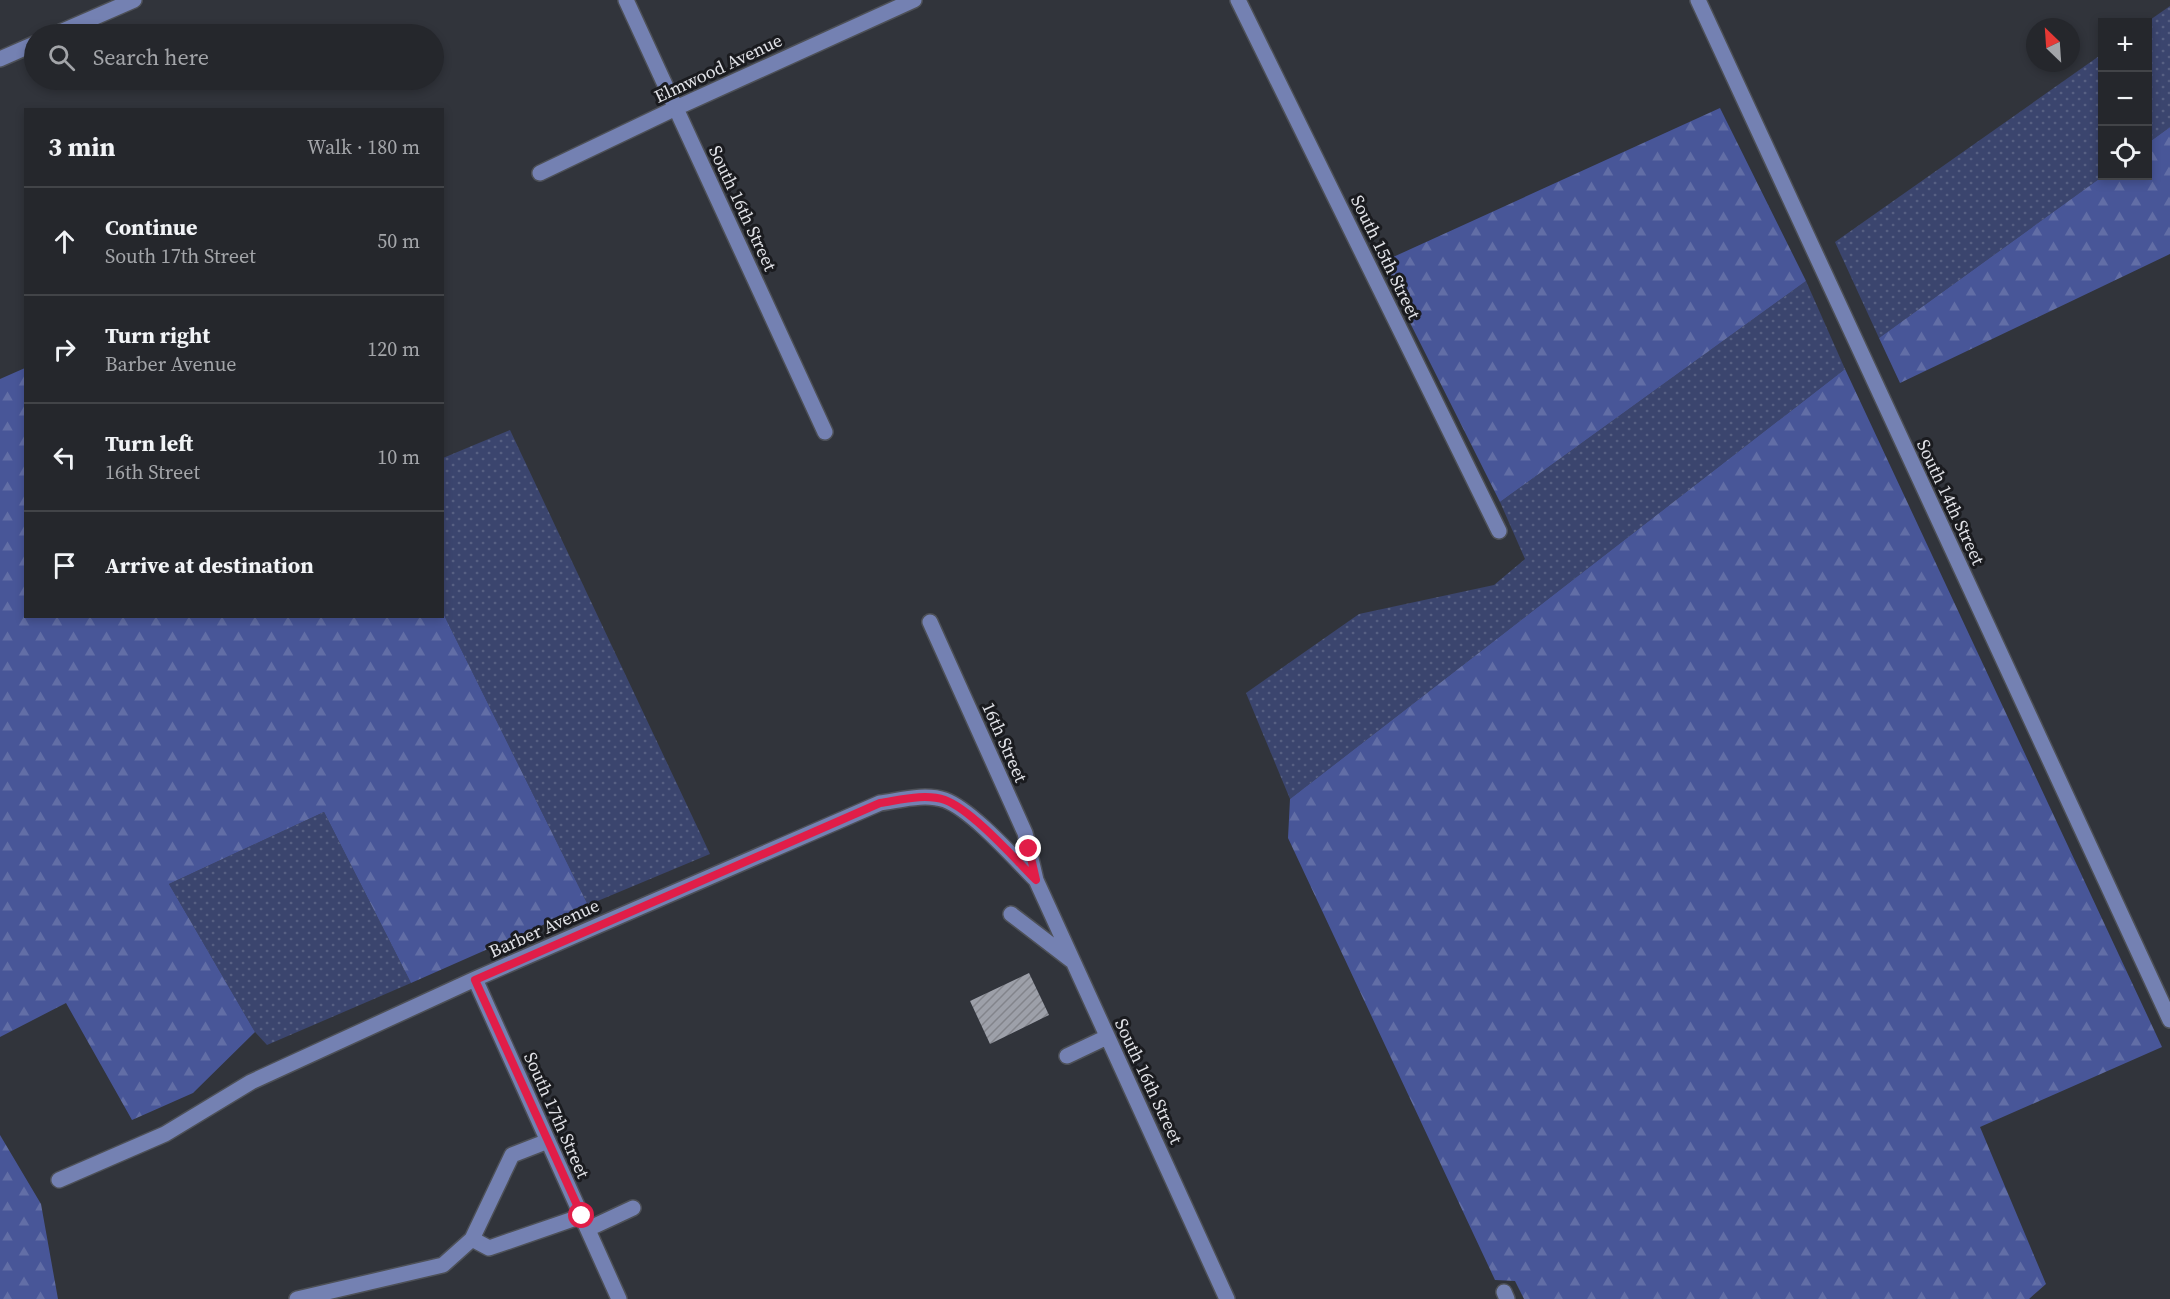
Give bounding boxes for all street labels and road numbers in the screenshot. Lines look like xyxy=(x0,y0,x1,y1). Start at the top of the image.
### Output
street label: Elmwood Avenue xyxy=(650,27,786,109)
street label: South 16th Street xyxy=(703,141,783,275)
street label: South 15th Street xyxy=(1345,191,1427,324)
street label: South 14th Street xyxy=(1911,435,1991,569)
street label: 16th Street xyxy=(976,698,1034,786)
street label: Barber Avenue xyxy=(485,893,603,963)
street label: South 16th Street xyxy=(1109,1014,1189,1148)
street label: South 17th Street xyxy=(518,1048,596,1182)

